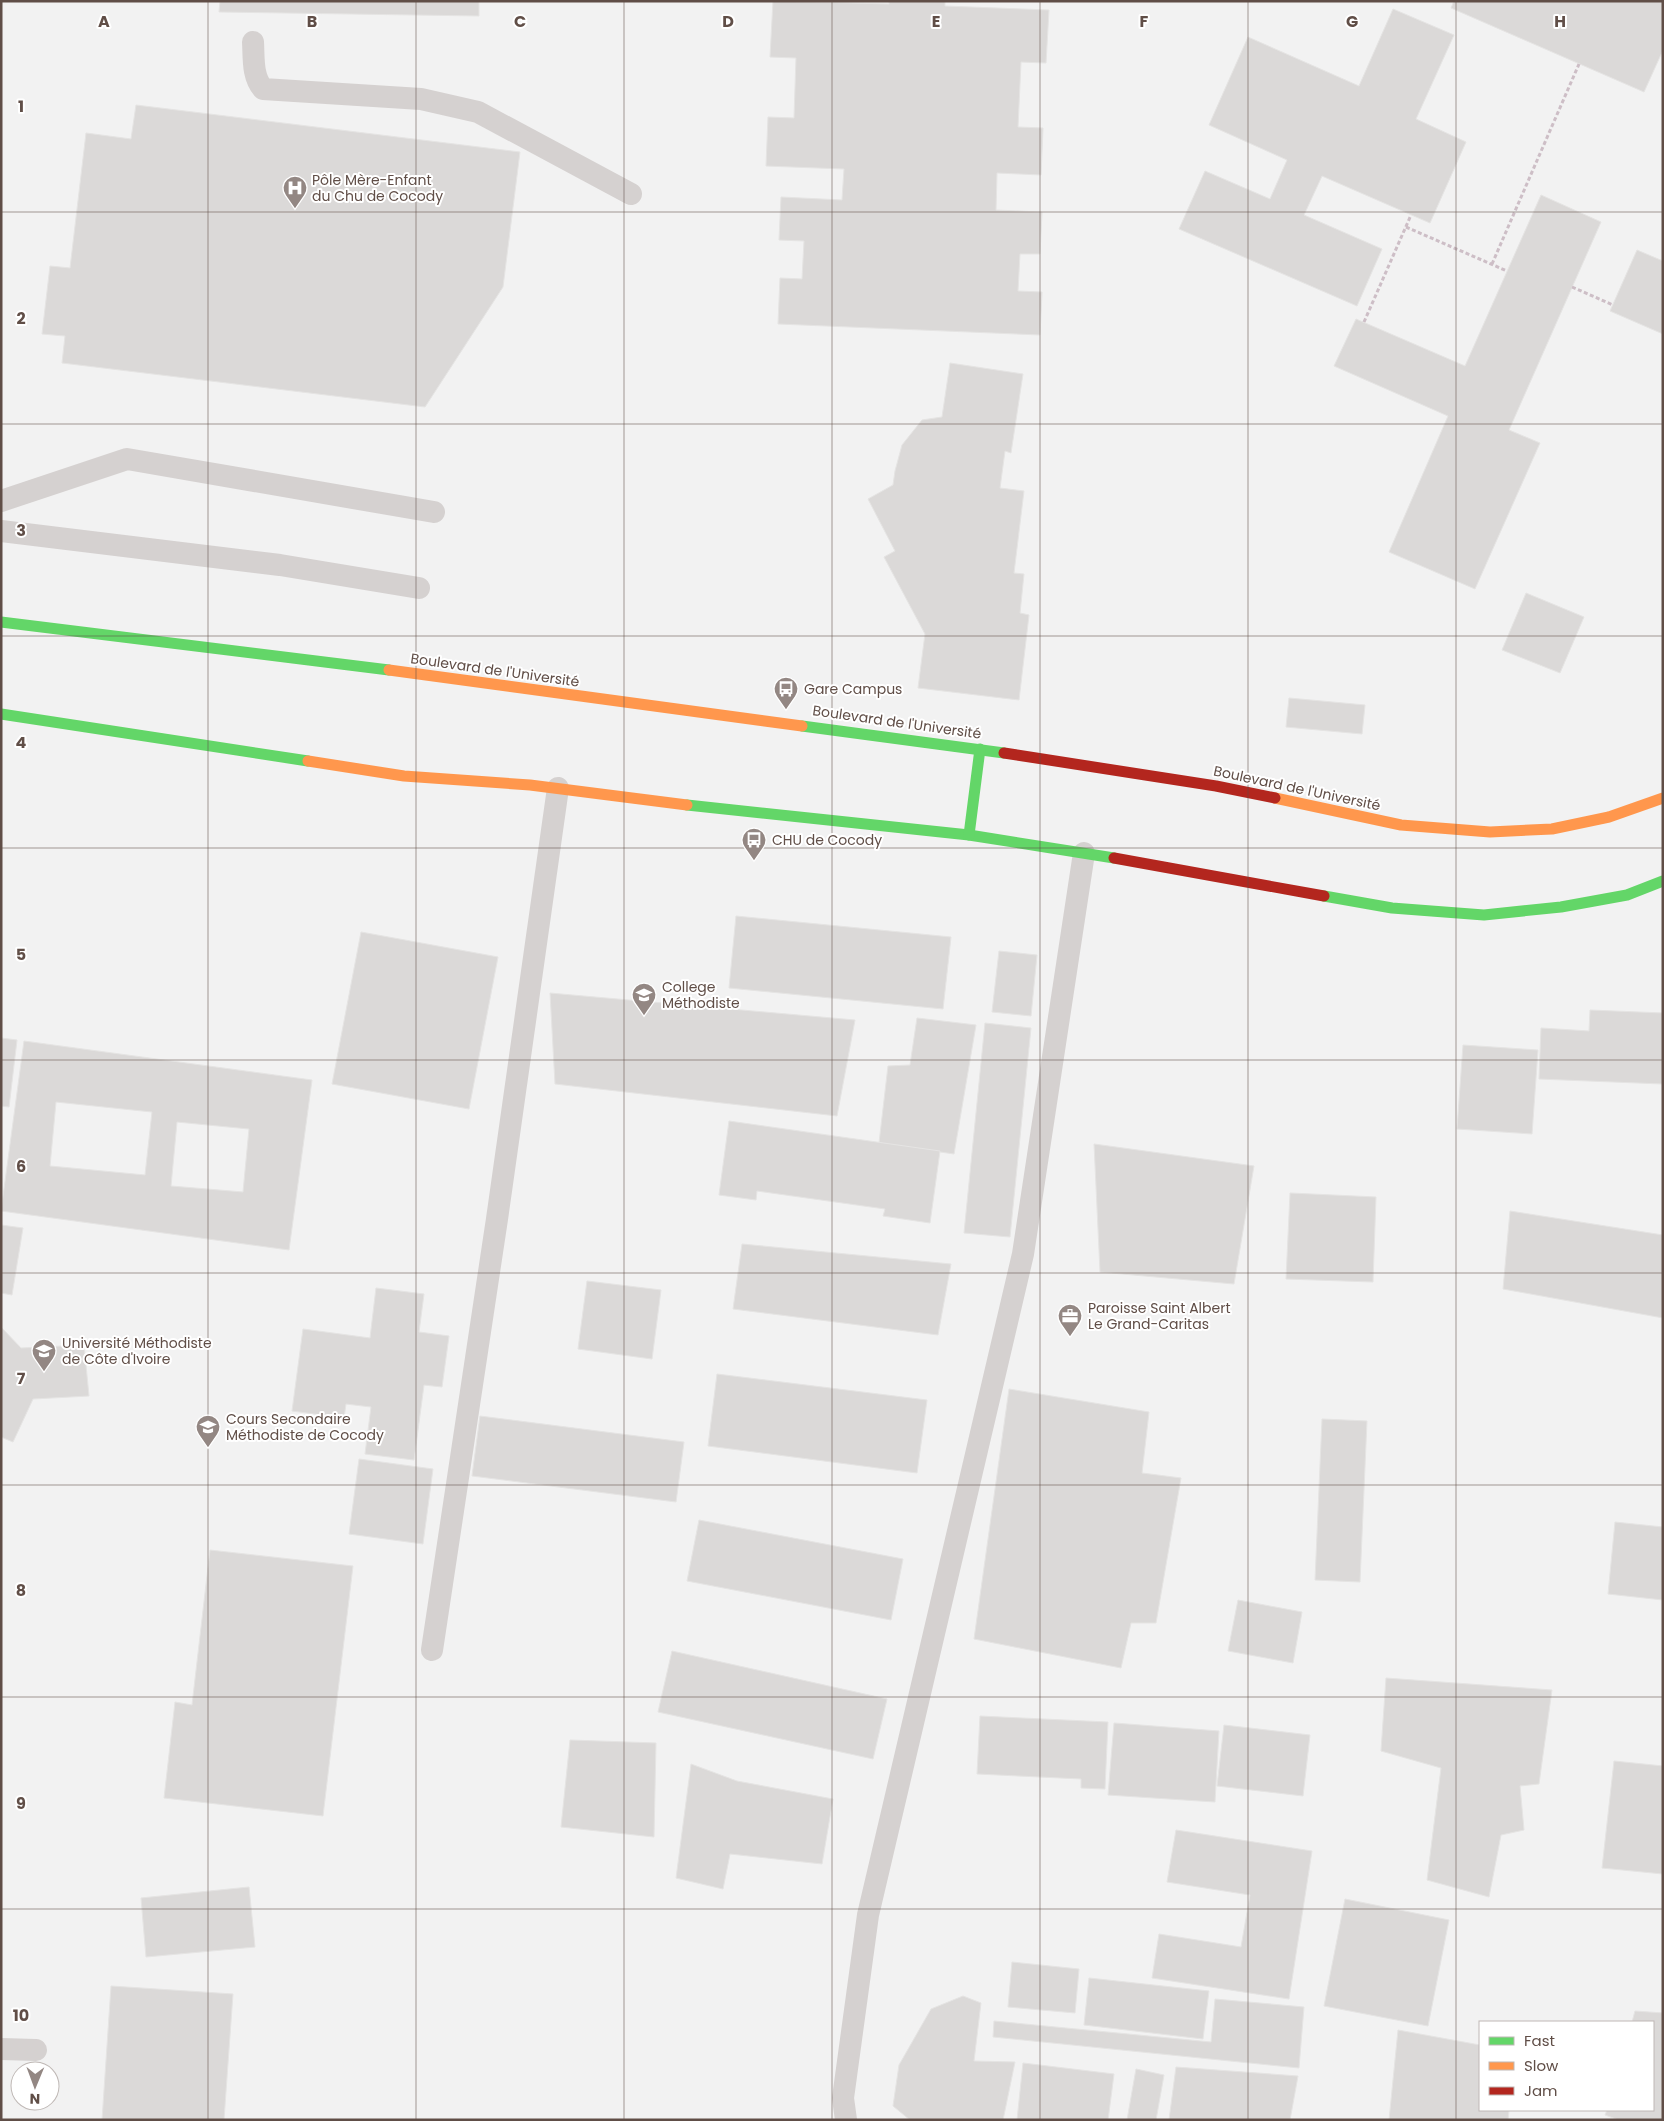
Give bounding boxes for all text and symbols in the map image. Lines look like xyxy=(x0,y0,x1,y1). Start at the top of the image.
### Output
text: A xyxy=(98,10,110,33)
text: B xyxy=(307,10,317,33)
text: C xyxy=(514,10,526,33)
text: D xyxy=(722,10,734,33)
text: E xyxy=(932,10,940,33)
text: F xyxy=(1140,10,1149,33)
text: G xyxy=(1346,10,1358,33)
text: H xyxy=(1554,10,1566,33)
text: 1 xyxy=(18,95,24,118)
place label: Pôle Mère-Enfant du Chu de Cocody xyxy=(312,170,443,206)
hospital icon: Pôle Mère-Enfant du Chu de Cocody xyxy=(282,175,308,209)
text: 2 xyxy=(16,307,26,330)
text: 3 xyxy=(16,519,26,542)
street label: Boulevard de l'Université xyxy=(409,648,581,692)
bus stop icon: Gare Campus xyxy=(773,676,799,710)
place label: Gare Campus xyxy=(804,679,902,699)
street label: Boulevard de l'Université xyxy=(811,700,983,744)
text: 4 xyxy=(16,731,27,754)
street label: Boulevard de l'Université xyxy=(1212,761,1383,816)
bus stop icon: CHU de Cocody xyxy=(741,827,767,861)
place label: CHU de Cocody xyxy=(772,830,882,850)
text: 5 xyxy=(16,943,26,966)
place label: College Méthodiste xyxy=(662,977,740,1013)
school or university icon: College Méthodiste xyxy=(631,982,657,1016)
text: 6 xyxy=(16,1155,26,1178)
place label: Paroisse Saint Albert Le Grand-Caritas xyxy=(1088,1298,1231,1334)
office icon: Paroisse Saint Albert Le Grand-Caritas xyxy=(1057,1303,1083,1337)
place label: Université Méthodiste de Côte d'Ivoire xyxy=(62,1333,212,1369)
school or university icon: Université Méthodiste de Côte d'Ivoire xyxy=(31,1338,57,1372)
text: 7 xyxy=(17,1367,26,1390)
place label: Cours Secondaire Méthodiste de Cocody xyxy=(226,1409,384,1445)
school or university icon: Cours Secondaire Méthodiste de Cocody xyxy=(195,1414,221,1448)
text: 8 xyxy=(16,1579,26,1602)
text: 9 xyxy=(16,1792,26,1815)
text: 10 xyxy=(13,2004,29,2027)
legend xyxy=(1479,2021,1654,2111)
text: Fast xyxy=(1524,2030,1555,2051)
text: Slow xyxy=(1524,2055,1559,2076)
north arrow xyxy=(10,2061,60,2111)
text: Jam xyxy=(1524,2080,1558,2101)
text: N xyxy=(29,2089,40,2109)

